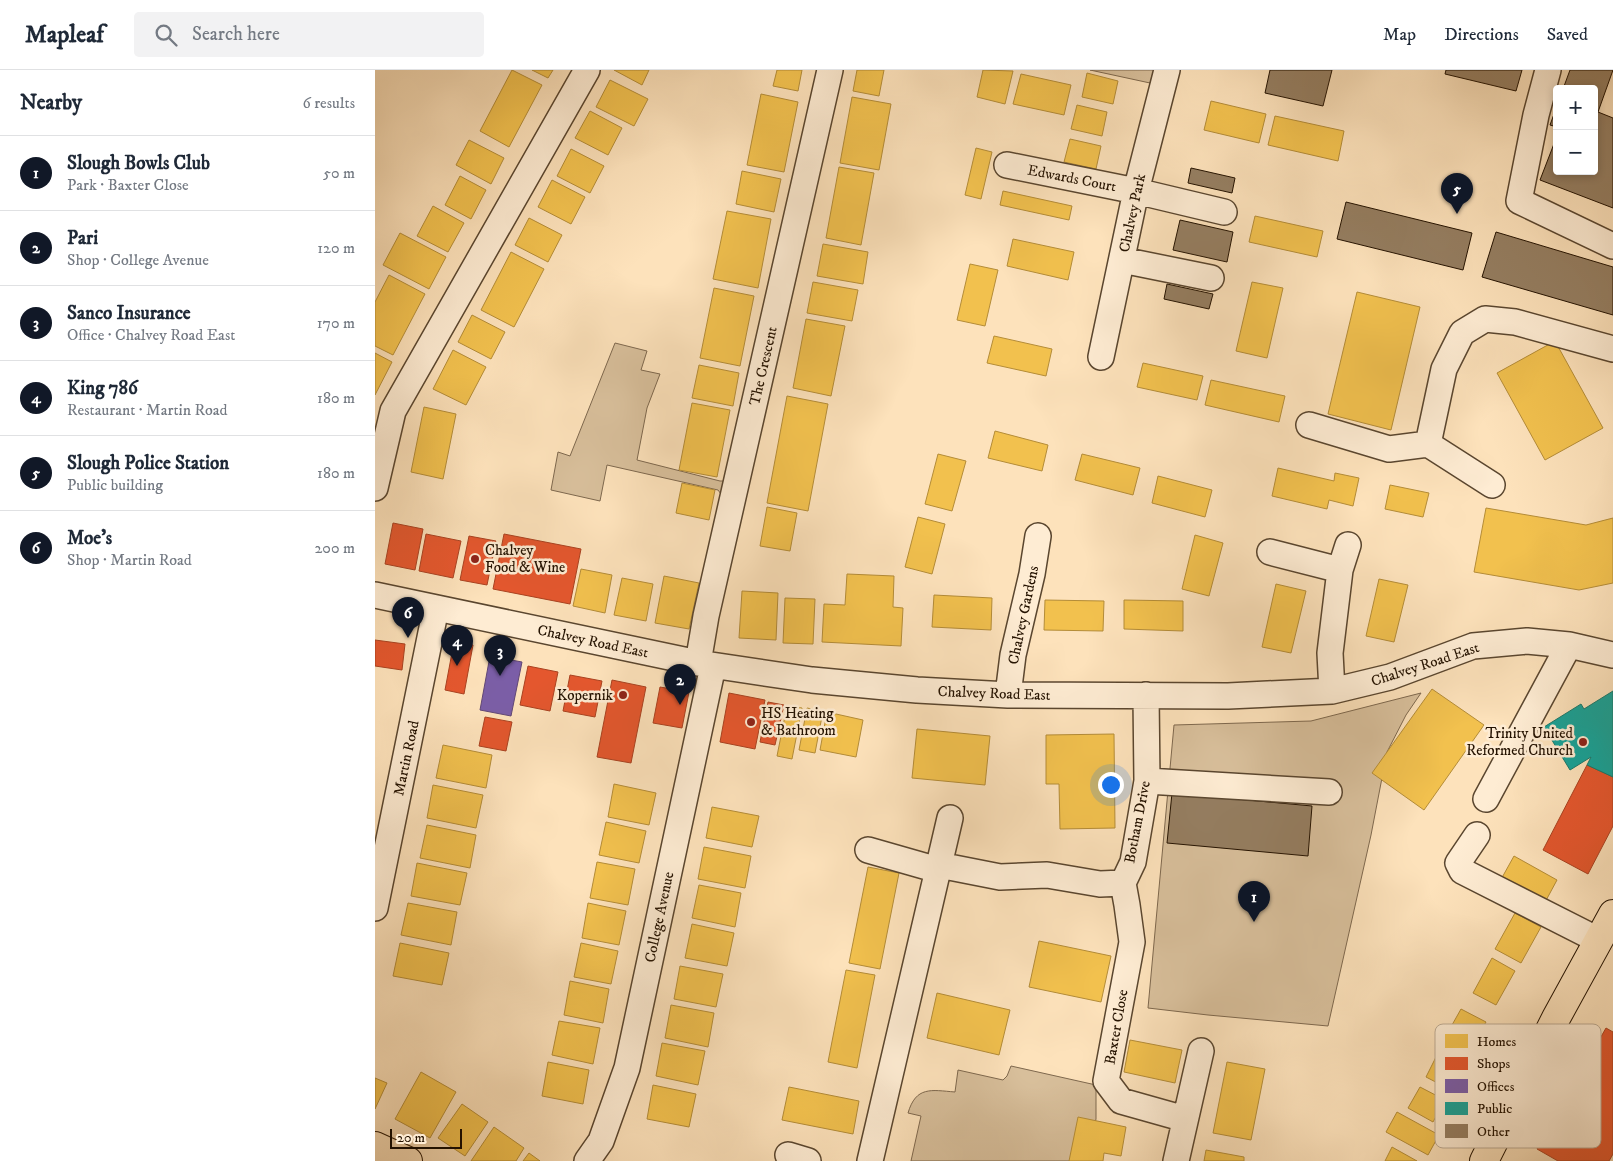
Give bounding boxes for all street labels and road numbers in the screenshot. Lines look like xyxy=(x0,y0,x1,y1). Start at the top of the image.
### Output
street label: Edwards Court xyxy=(1026,161,1118,196)
street label: Chalvey Park xyxy=(1115,172,1150,254)
street label: The Crescent xyxy=(745,325,782,407)
street label: Chalvey Gardens xyxy=(1004,564,1043,666)
street label: Chalvey Road East xyxy=(536,620,650,663)
street label: Chalvey Road East xyxy=(1369,638,1482,691)
street label: Chalvey Road East xyxy=(937,682,1051,705)
street label: Martin Road xyxy=(389,718,424,797)
street label: Botham Drive xyxy=(1120,779,1155,865)
street label: College Avenue xyxy=(641,870,678,964)
street label: Baxter Close xyxy=(1101,988,1132,1066)

